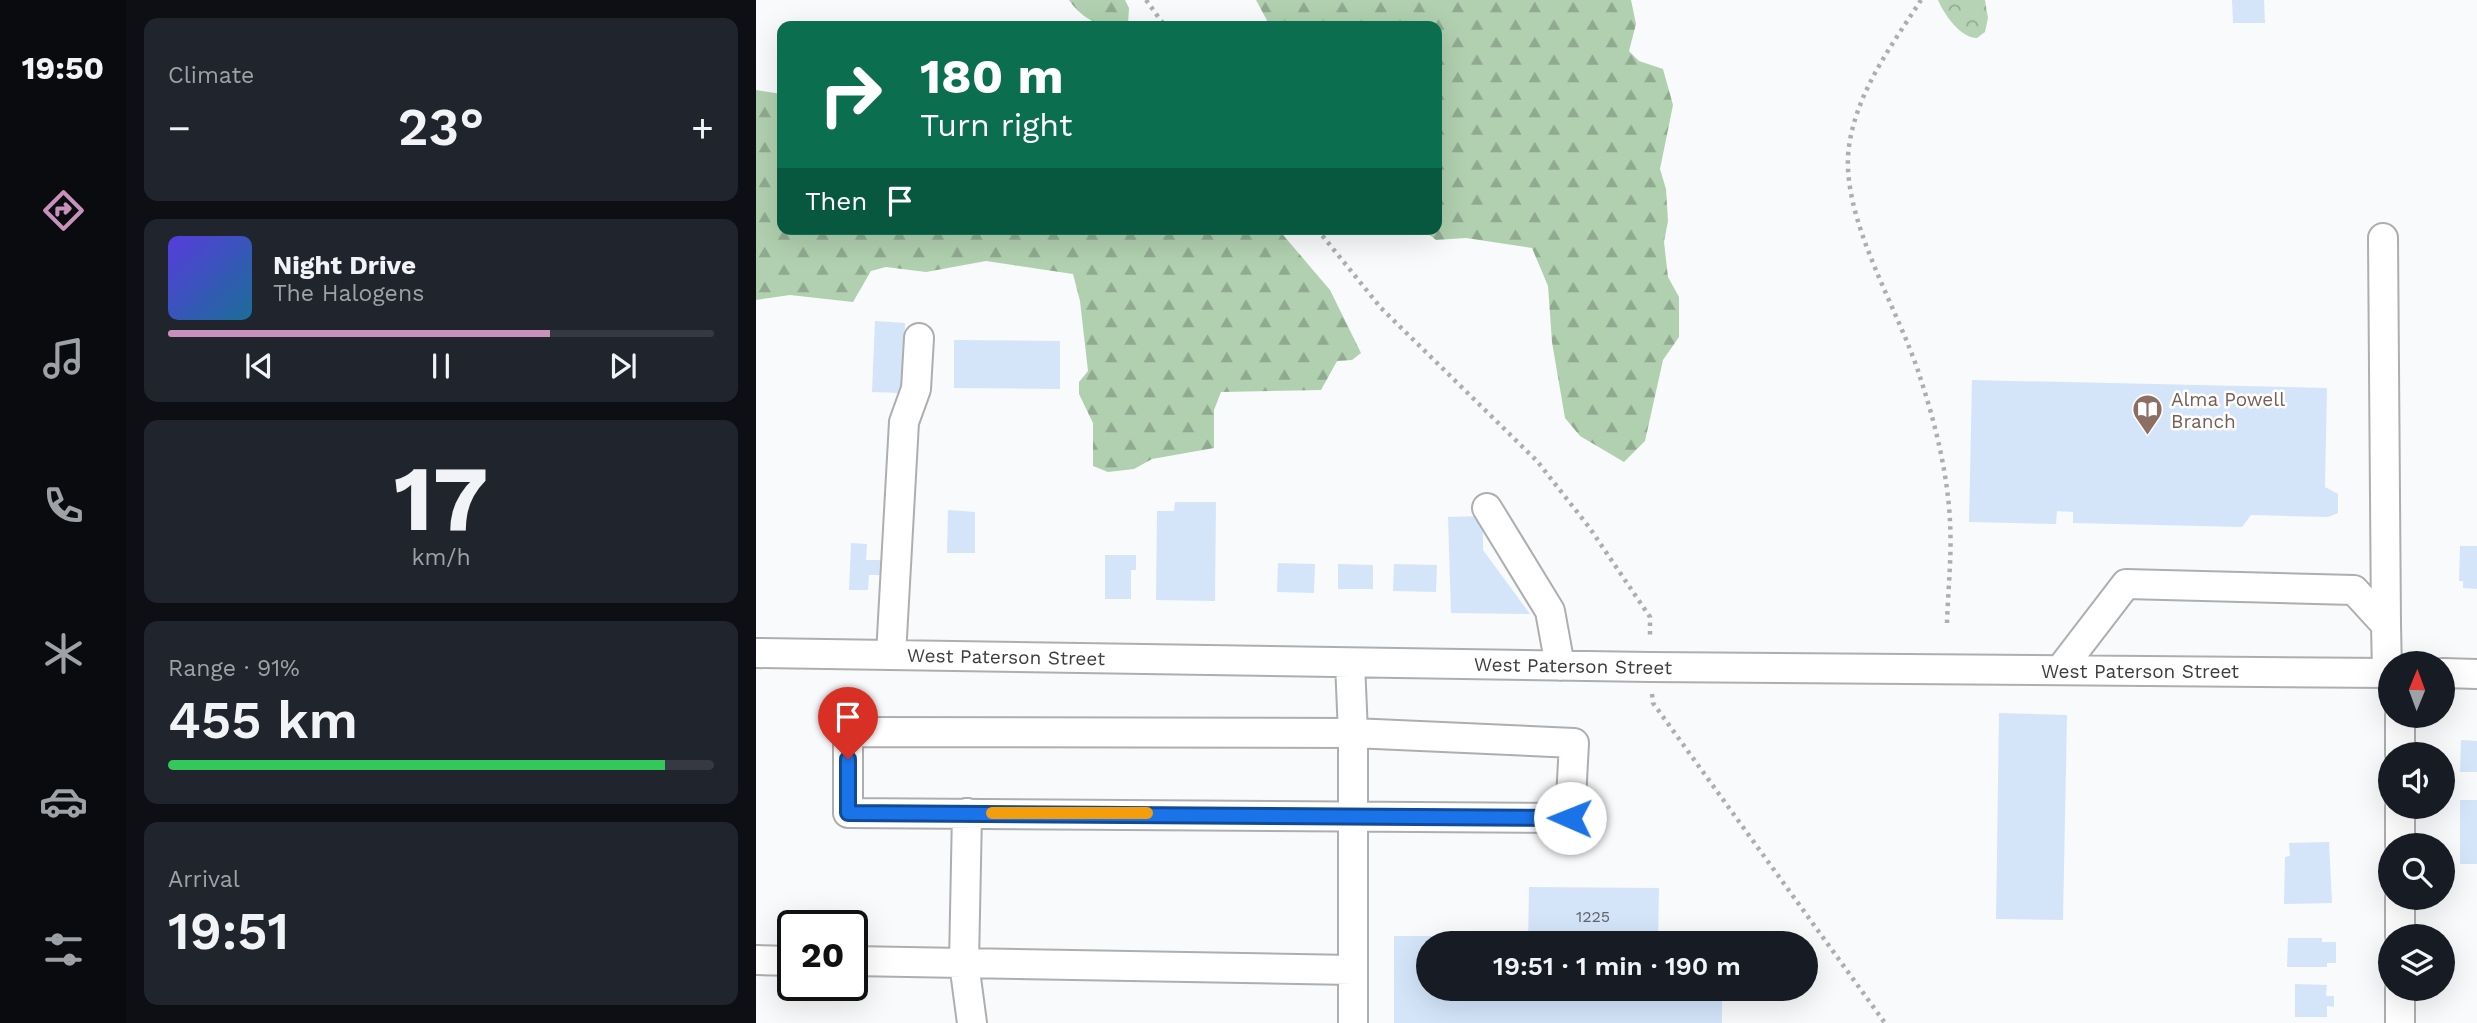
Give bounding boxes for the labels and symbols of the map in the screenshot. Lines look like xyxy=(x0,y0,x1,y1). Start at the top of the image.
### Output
place label: Alma Powell Branch xyxy=(2171,388,2285,433)
library icon: Alma Powell Branch xyxy=(2131,393,2165,437)
street label: West Paterson Street xyxy=(907,644,1105,670)
north arrow xyxy=(2378,651,2455,728)
street label: West Paterson Street xyxy=(1474,653,1672,679)
street label: West Paterson Street xyxy=(2041,660,2239,683)
pin xyxy=(818,687,878,759)
position arrow xyxy=(1533,781,1607,855)
house number: 1225 xyxy=(1576,907,1610,926)
speed limit sign: 20 xyxy=(777,910,868,1001)

